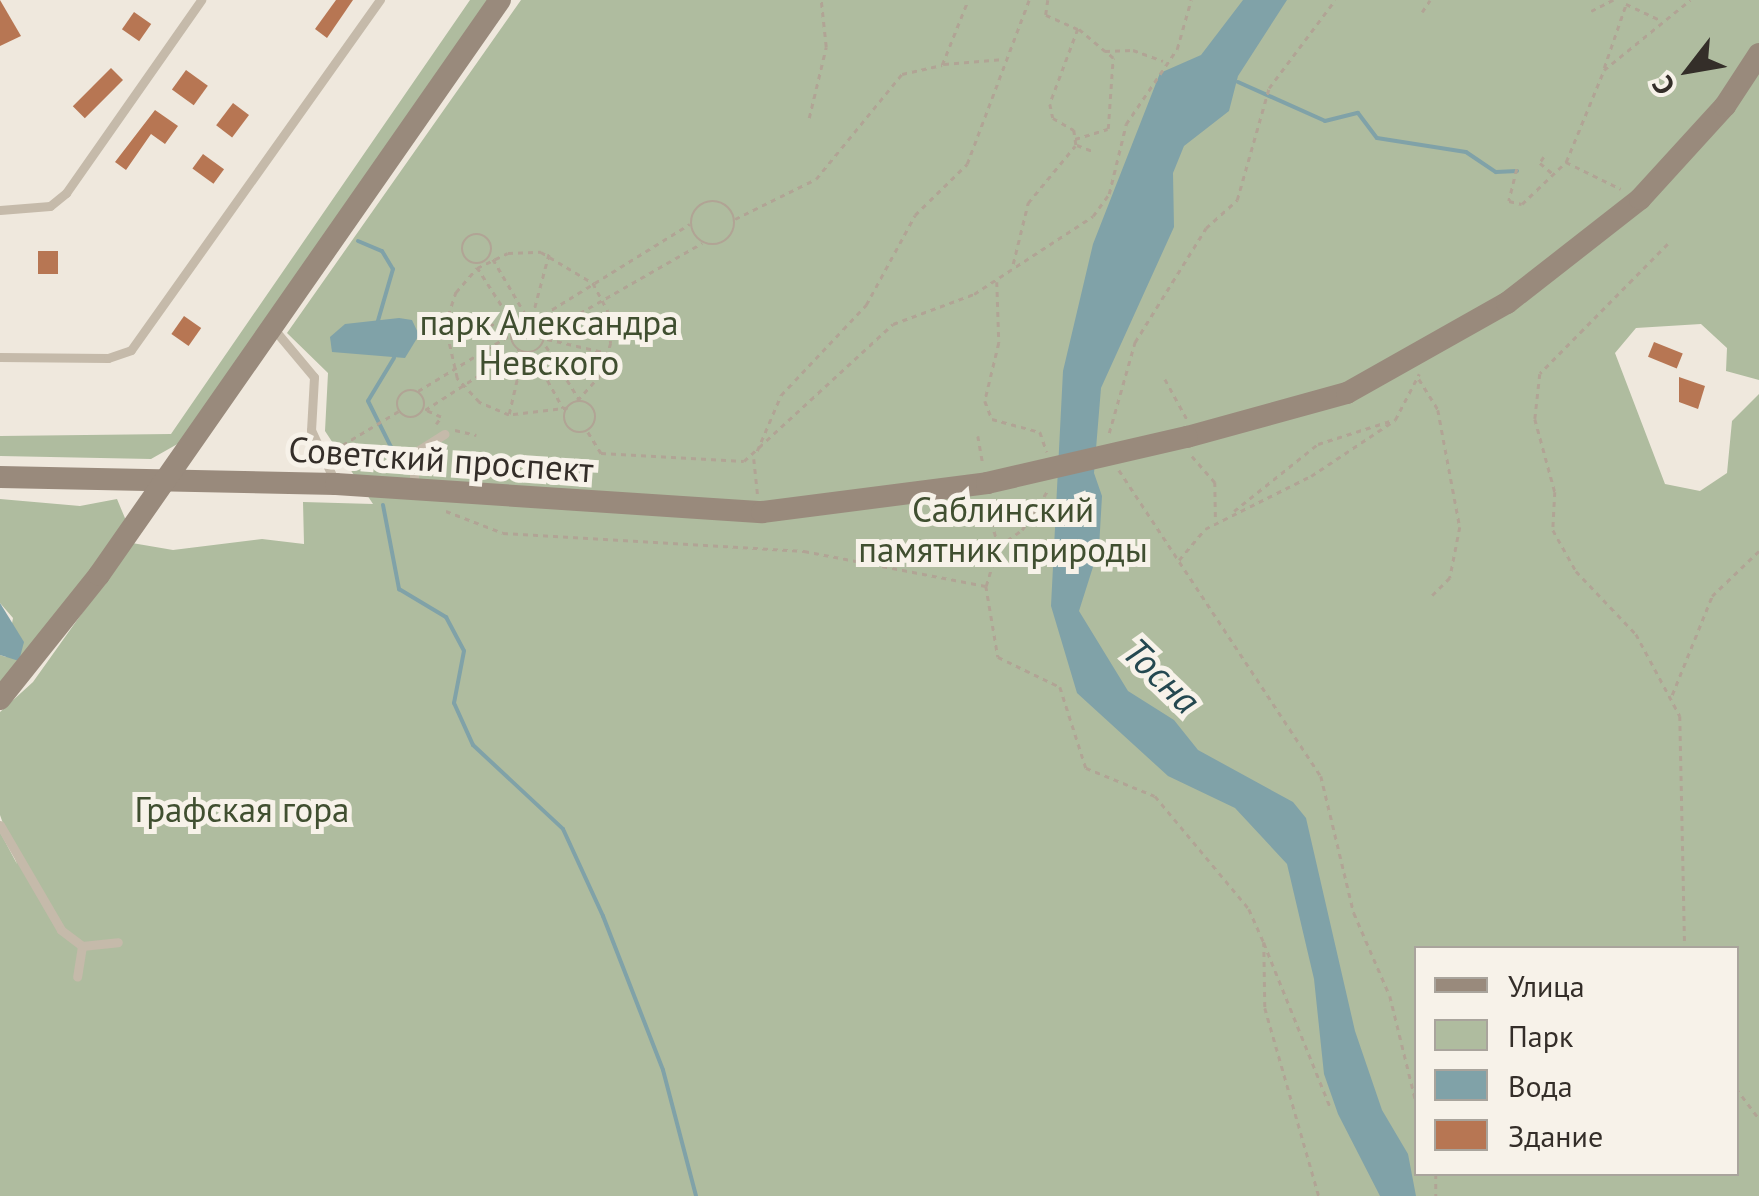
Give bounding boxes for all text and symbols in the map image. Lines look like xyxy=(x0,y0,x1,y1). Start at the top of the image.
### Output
north arrow xyxy=(1639,20,1739,120)
text: С xyxy=(1643,69,1683,102)
park label: парк Александра Невского xyxy=(419,301,679,383)
street label: Советский проспект xyxy=(287,427,595,491)
park label: Саблинский памятник природы xyxy=(858,488,1148,570)
water label: Тосна xyxy=(1114,628,1210,722)
park label: Графская гора xyxy=(135,788,349,830)
legend xyxy=(1414,946,1739,1176)
text: Улица xyxy=(1508,966,1585,1005)
text: Парк xyxy=(1508,1016,1573,1055)
text: Вода xyxy=(1508,1066,1573,1105)
text: Здание xyxy=(1508,1116,1603,1155)

